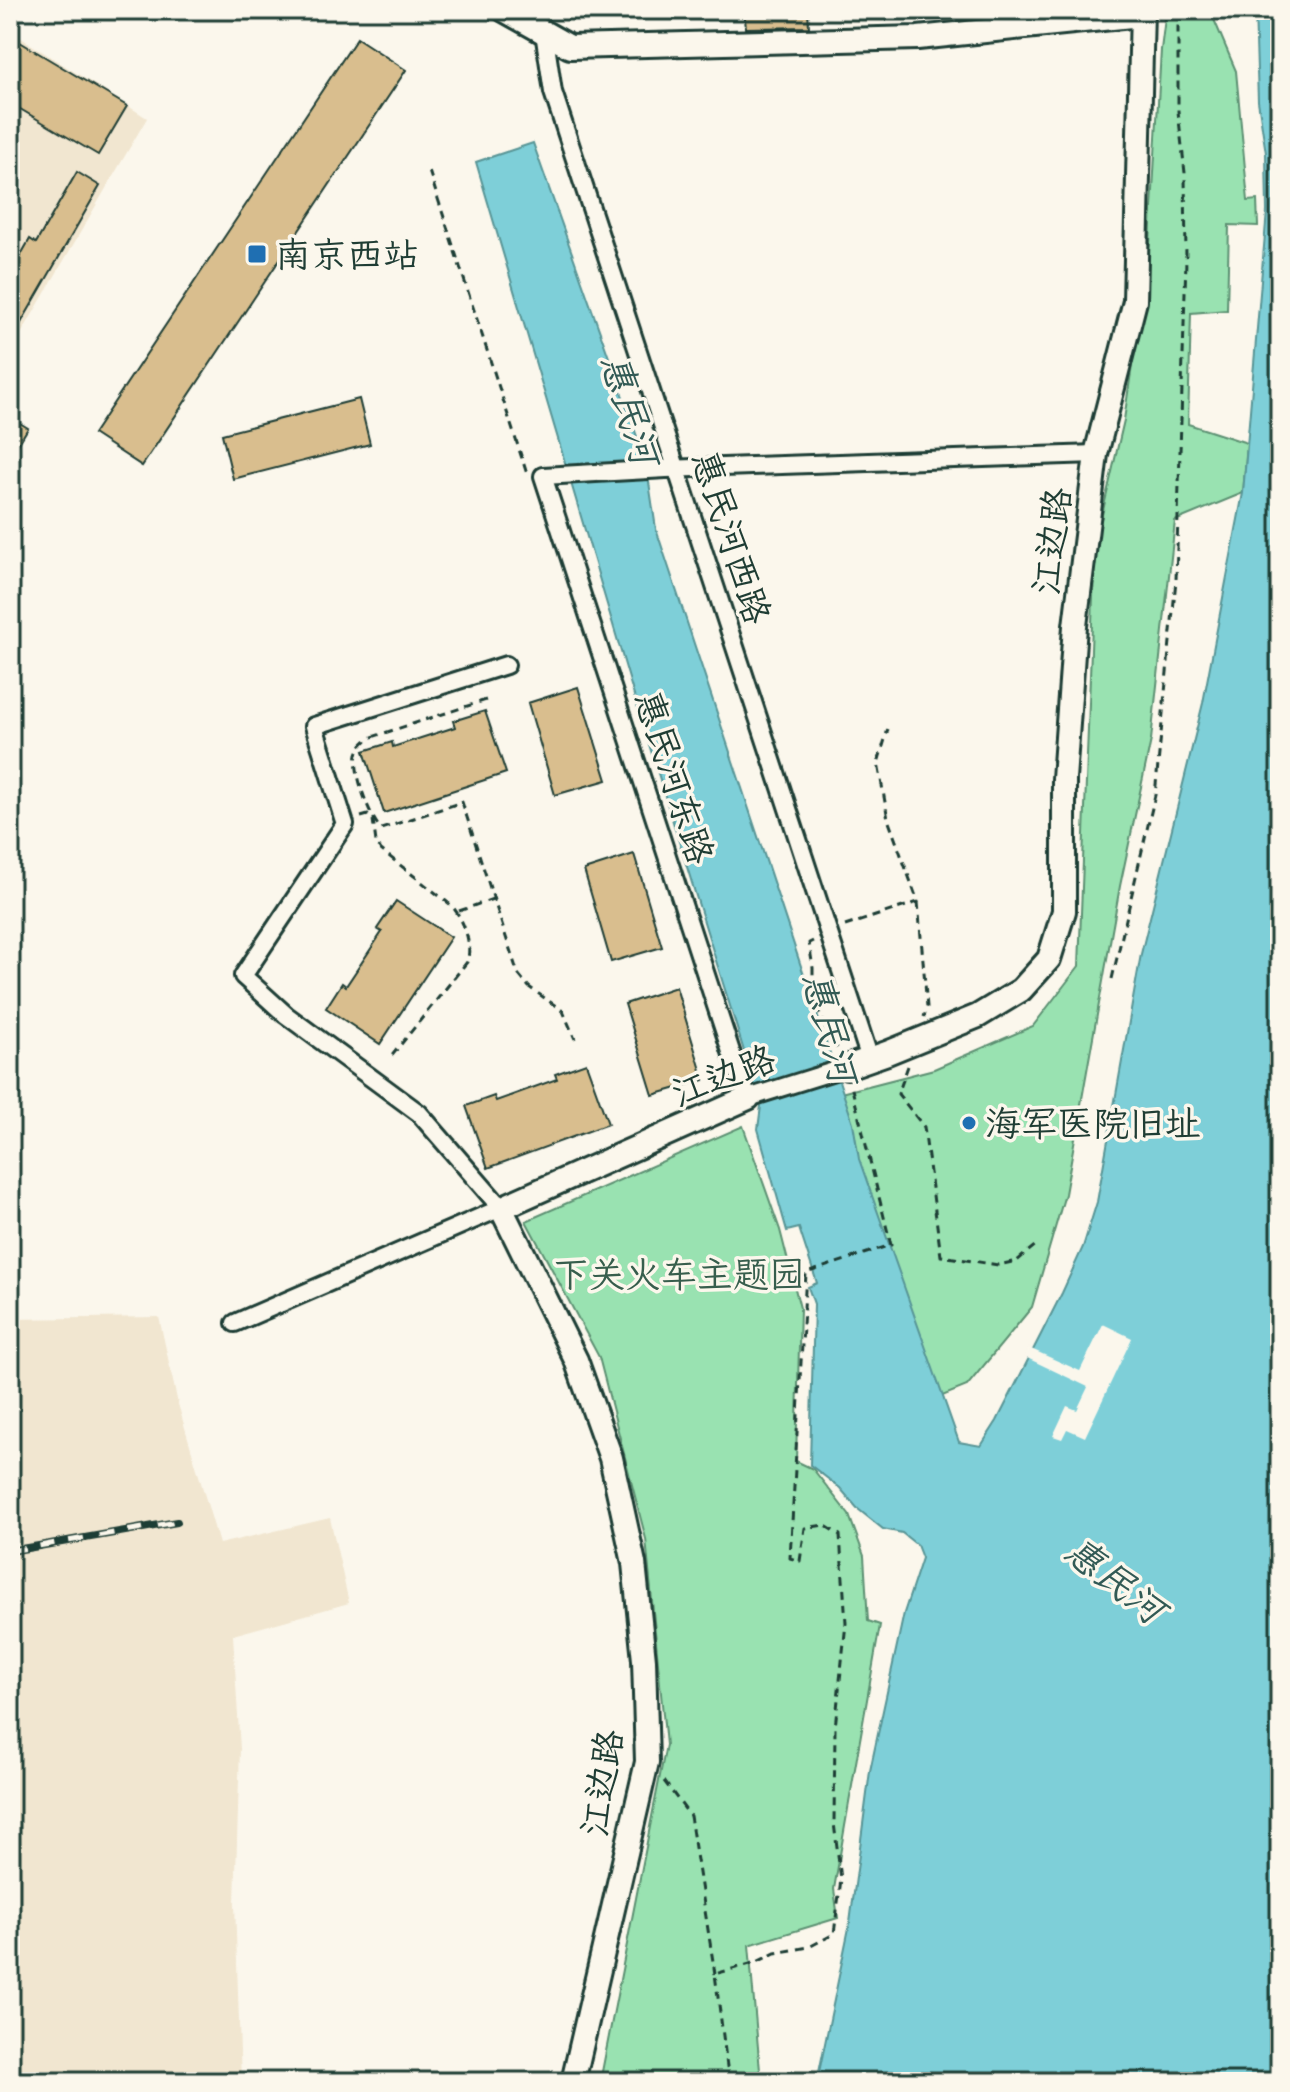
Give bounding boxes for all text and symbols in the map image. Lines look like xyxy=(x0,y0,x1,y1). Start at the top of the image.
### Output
place label: 南京西站 xyxy=(275,232,419,285)
marker: 南京西站 xyxy=(246,243,268,265)
water label: 惠民河 xyxy=(583,347,671,479)
street label: 惠民河西路 xyxy=(675,445,781,632)
street label: 江边路 xyxy=(1023,485,1088,598)
street label: 惠民河东路 xyxy=(618,685,724,872)
water label: 惠民河 xyxy=(784,966,869,1096)
street label: 江边路 xyxy=(665,1035,785,1123)
place label: 海军医院旧址 xyxy=(985,1101,1201,1154)
marker: 海军医院旧址 xyxy=(960,1114,978,1132)
park label: 下关火车主题园 xyxy=(553,1252,805,1305)
water label: 惠民河 xyxy=(1050,1526,1179,1644)
street label: 江边路 xyxy=(571,1726,640,1841)

